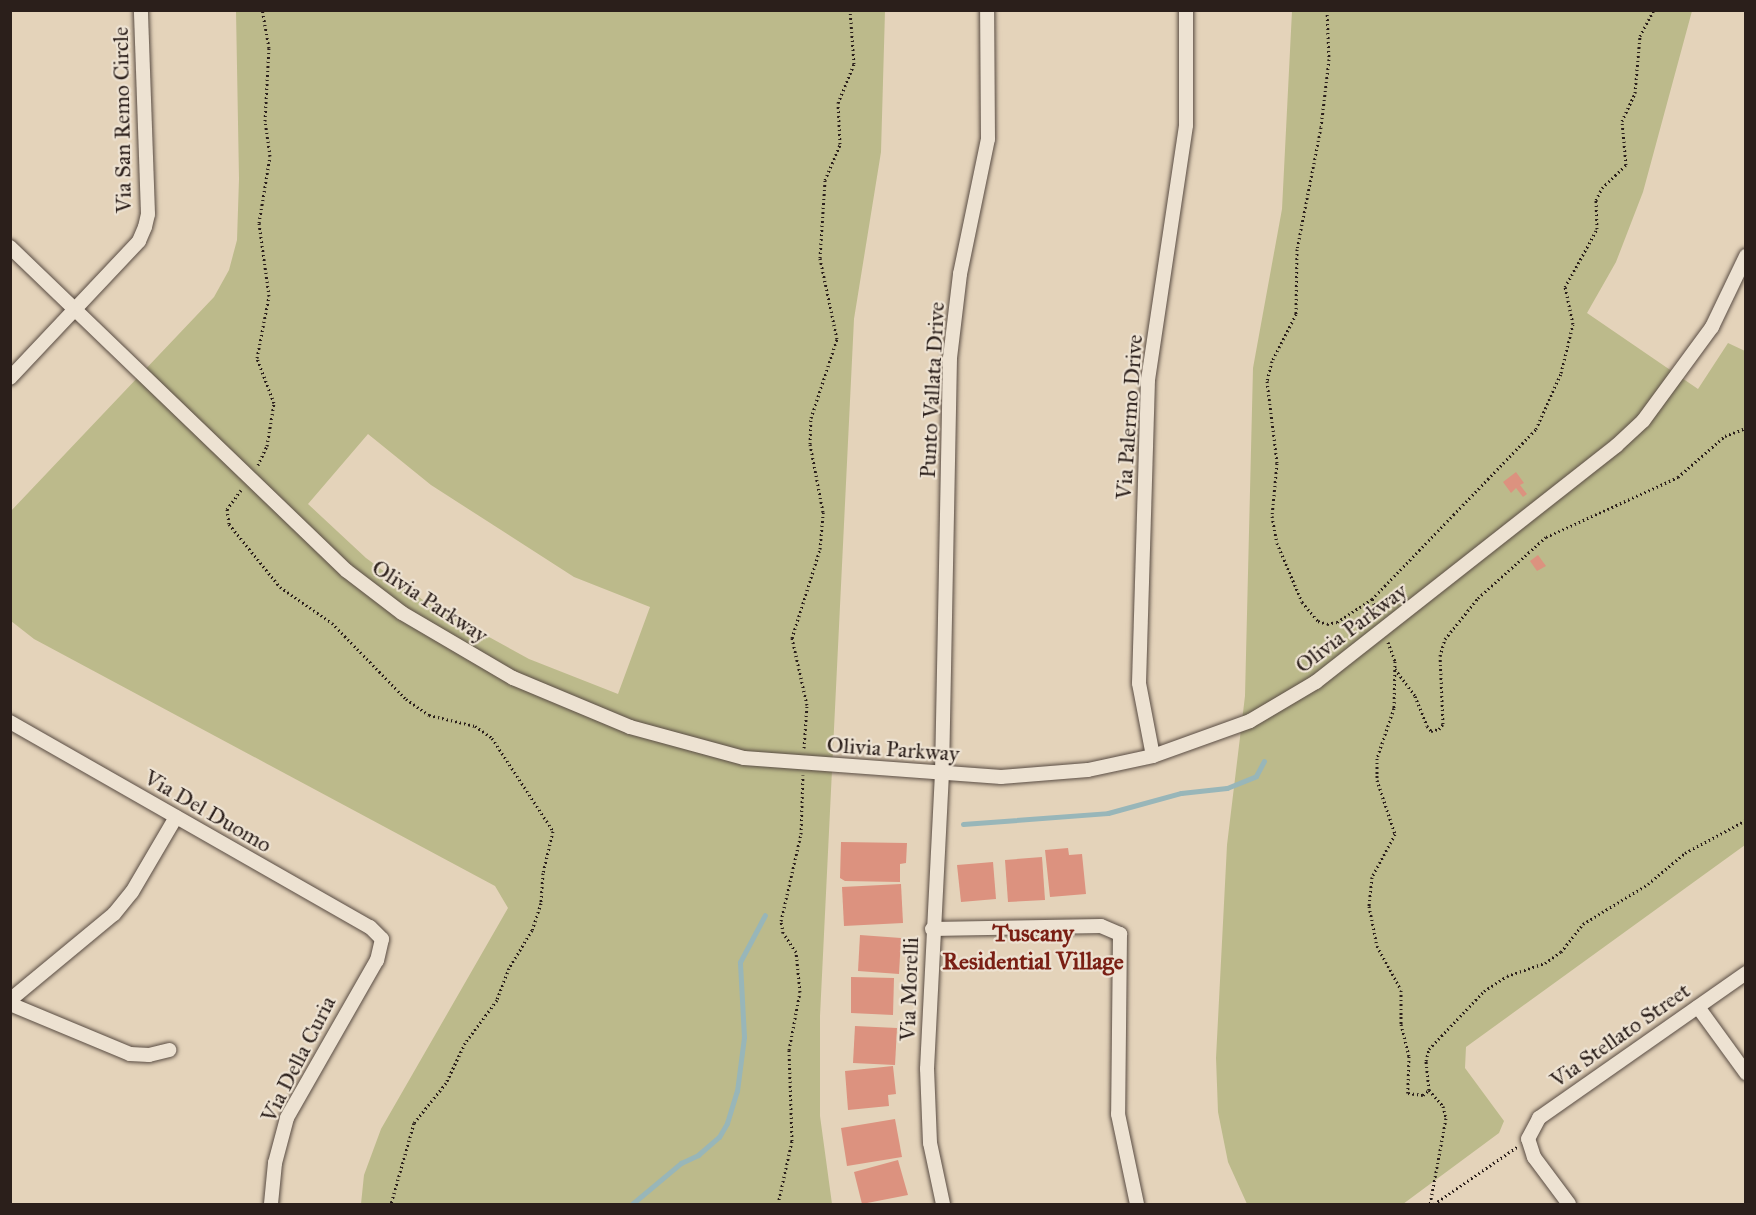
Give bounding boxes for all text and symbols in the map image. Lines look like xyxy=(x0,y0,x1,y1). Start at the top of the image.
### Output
street label: Via San Remo Circle xyxy=(107,27,137,213)
street label: Punto Vallata Drive xyxy=(914,301,950,479)
street label: Via Palermo Drive xyxy=(1110,334,1148,500)
street label: Olivia Parkway xyxy=(367,554,493,648)
street label: Olivia Parkway xyxy=(1290,578,1412,678)
street label: Olivia Parkway xyxy=(826,731,960,767)
street label: Via Del Duomo xyxy=(140,764,276,858)
district label: Tuscany Residential Village xyxy=(942,920,1124,976)
street label: Via Morelli xyxy=(894,936,924,1042)
street label: Via Stellato Street xyxy=(1545,977,1695,1093)
street label: Via Della Curia xyxy=(255,991,341,1127)

